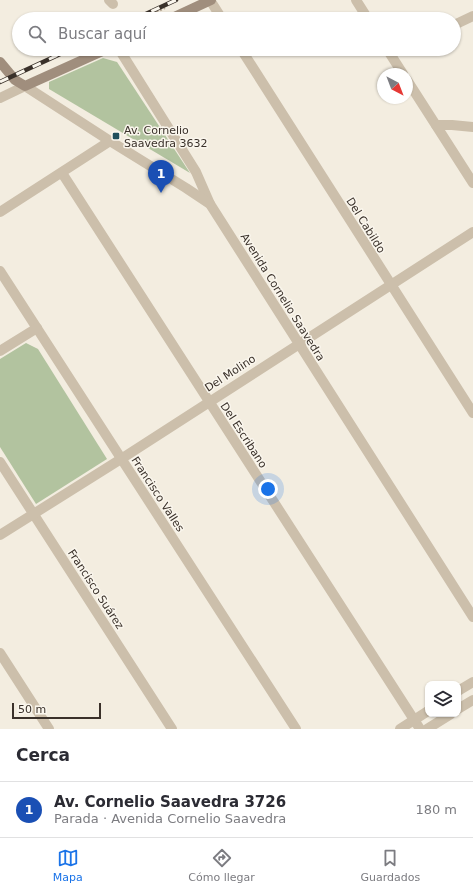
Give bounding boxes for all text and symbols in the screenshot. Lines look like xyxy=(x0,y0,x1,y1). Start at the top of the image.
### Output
search box xyxy=(12,12,461,56)
icon: search xyxy=(26,23,48,45)
text: Buscar aquí xyxy=(58,25,146,43)
north arrow xyxy=(377,68,413,104)
place label: Av. Cornelio Saavedra 3632 xyxy=(124,124,207,150)
marker: Av. Cornelio Saavedra 3632 xyxy=(111,131,121,141)
pin: 1 xyxy=(148,160,174,193)
street label: Del Cabildo xyxy=(343,195,388,256)
street label: Avenida Cornelio Saavedra xyxy=(238,231,327,364)
street label: Del Molino xyxy=(202,352,258,395)
street label: Del Escribano xyxy=(218,400,270,471)
street label: Francisco Valles xyxy=(128,454,187,534)
your location xyxy=(258,479,278,499)
street label: Francisco Suárez xyxy=(65,547,126,632)
map controls xyxy=(425,681,461,717)
button: layers xyxy=(425,681,461,717)
scale bar xyxy=(12,701,101,720)
text: 50 m xyxy=(18,703,46,716)
text: Cerca xyxy=(16,745,70,765)
text: Av. Cornelio Saavedra 3726 xyxy=(54,793,286,811)
text: 1 xyxy=(24,802,34,817)
text: 180 m xyxy=(415,802,457,817)
text: Parada · Avenida Cornelio Saavedra xyxy=(54,811,286,826)
tab: Mapa xyxy=(53,847,83,884)
tab: Cómo llegar xyxy=(188,847,255,884)
tab: Guardados xyxy=(360,847,420,884)

